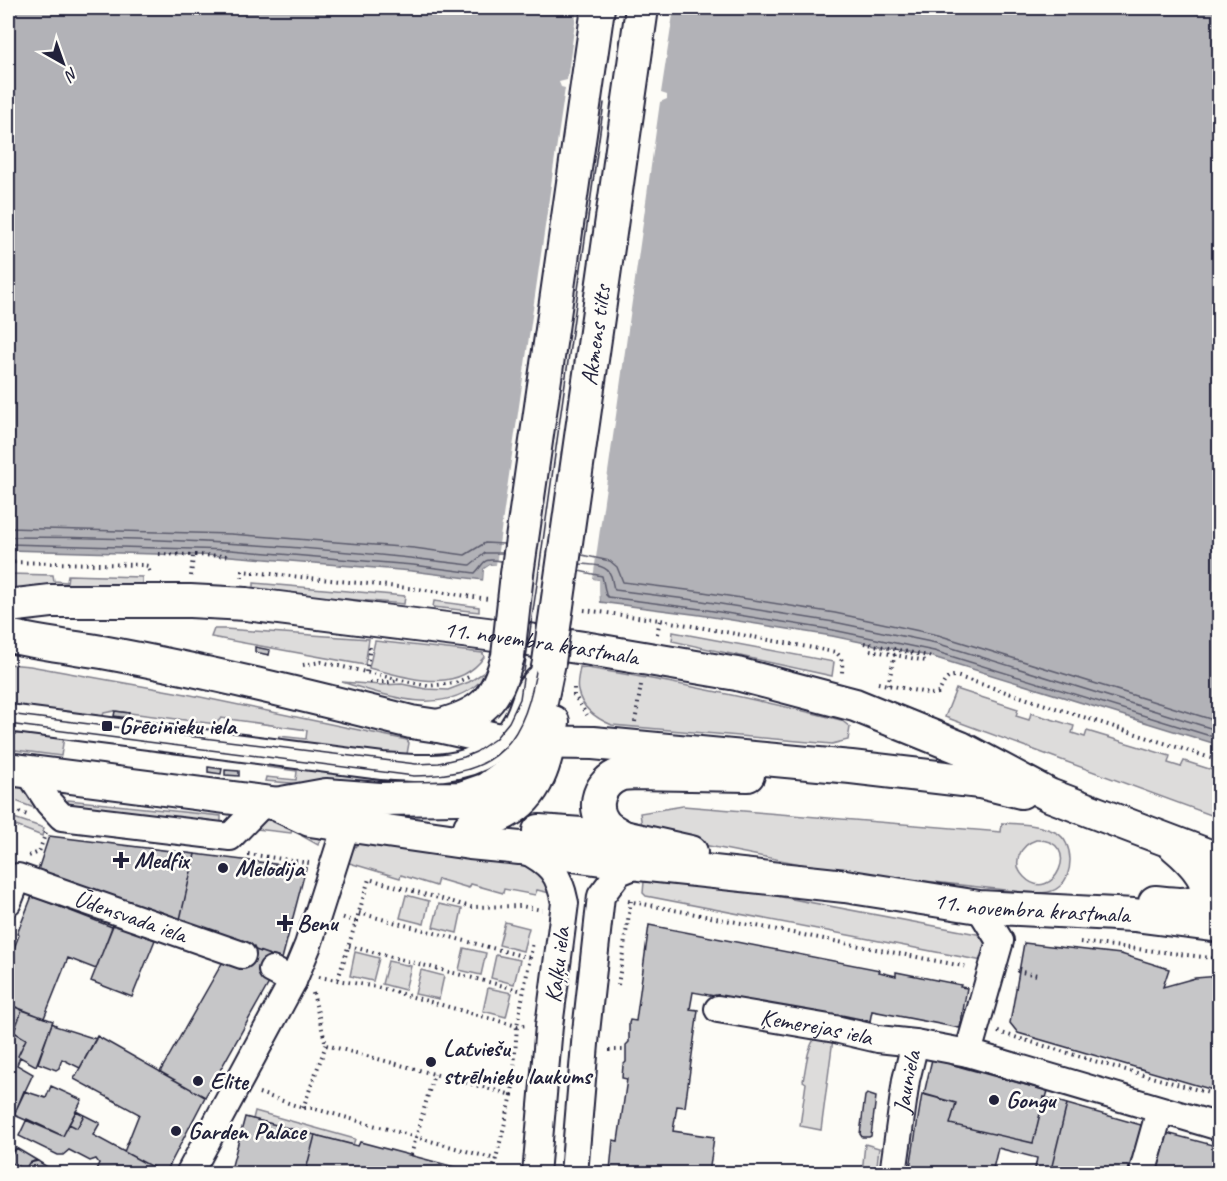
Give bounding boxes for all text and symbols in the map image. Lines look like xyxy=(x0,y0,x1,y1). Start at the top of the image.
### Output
north arrow xyxy=(33,33,93,93)
text: N xyxy=(59,63,82,87)
street label: Akmens tilts xyxy=(574,281,618,387)
street label: 11. novembra krastmala xyxy=(442,614,643,672)
place label: Grēcinieku iela xyxy=(119,711,238,741)
marker: Grēcinieku iela xyxy=(100,719,114,733)
place label: Medfix xyxy=(134,845,191,875)
marker: Medfix xyxy=(112,851,130,869)
place label: Melodija xyxy=(235,853,306,883)
marker: Melodija xyxy=(216,861,230,875)
street label: Ūdensvada iela xyxy=(70,883,193,950)
street label: 11. novembra krastmala xyxy=(932,885,1133,930)
place label: Benu xyxy=(297,908,340,938)
marker: Benu xyxy=(278,916,292,930)
street label: Kaļķu iela xyxy=(537,924,577,1004)
street label: Ķemerejas iela xyxy=(758,1001,877,1053)
place label: Latviešu strēlnieku laukums xyxy=(443,1033,594,1091)
street label: Jauniela xyxy=(886,1046,928,1116)
marker: Latviešu strēlnieku laukums xyxy=(424,1055,438,1069)
place label: Elite xyxy=(210,1066,250,1096)
marker: Elite xyxy=(191,1074,205,1088)
place label: Gongu xyxy=(1006,1085,1057,1115)
marker: Gongu xyxy=(987,1093,1001,1107)
place label: Garden Palace xyxy=(188,1116,308,1146)
marker: Garden Palace xyxy=(169,1124,183,1138)

